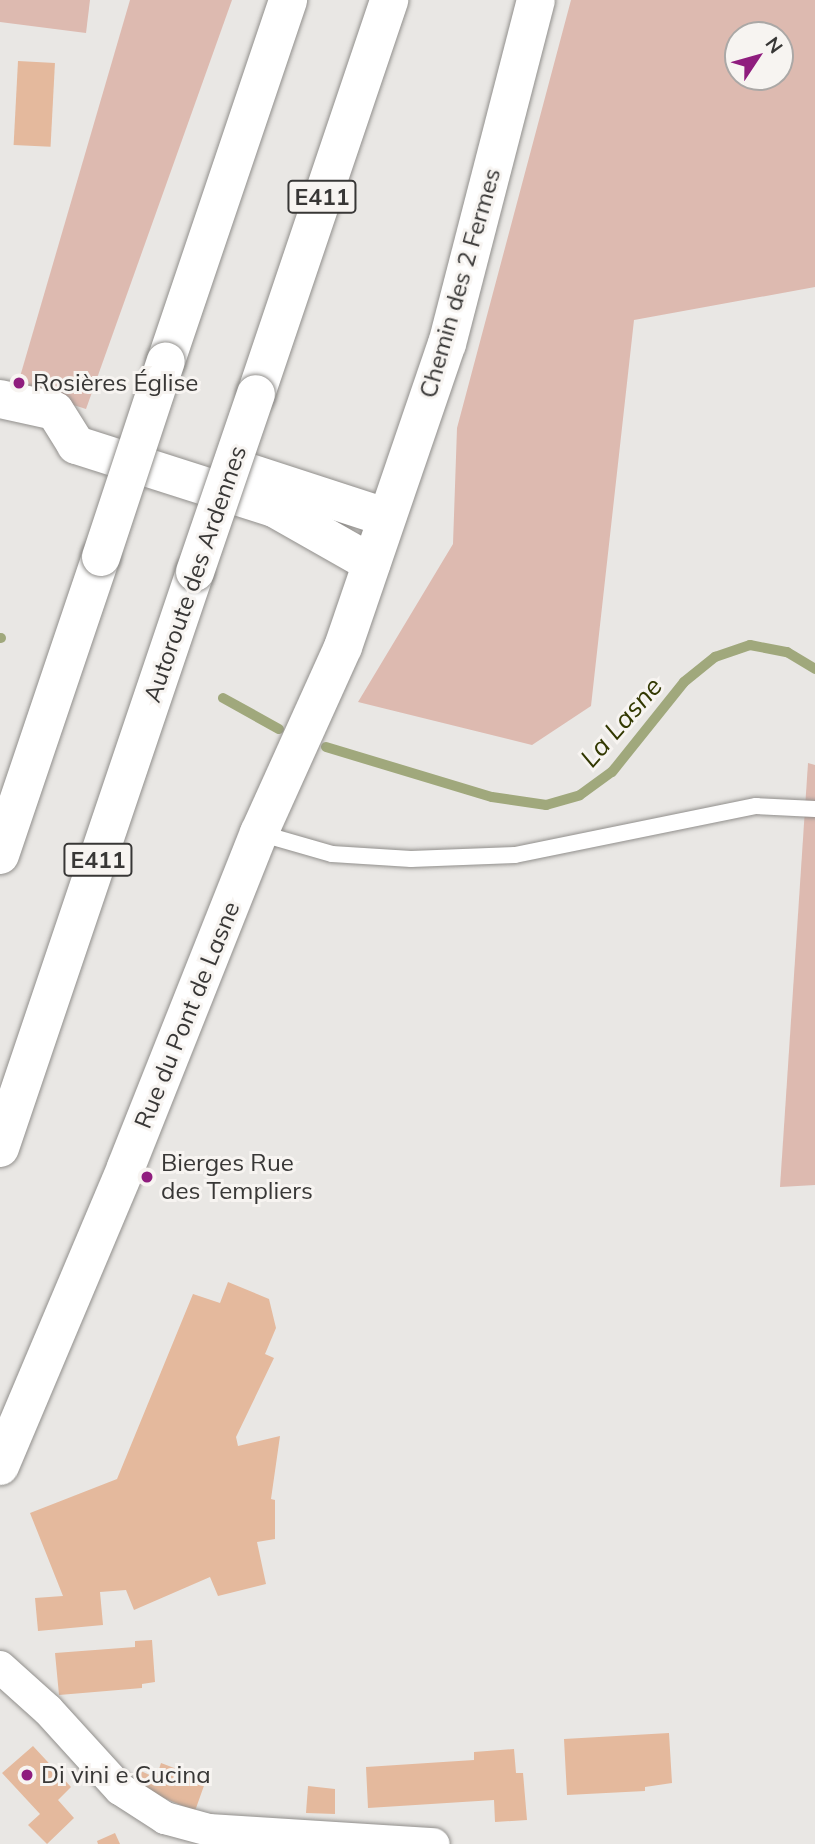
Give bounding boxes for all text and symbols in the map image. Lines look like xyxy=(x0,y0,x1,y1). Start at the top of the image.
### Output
north arrow xyxy=(724,21,794,91)
text: N xyxy=(760,32,788,58)
street label: Chemin des 2 Fermes xyxy=(413,165,507,401)
road number: E411 xyxy=(287,178,357,216)
place label: Rosières Église xyxy=(33,369,198,397)
marker: Rosières Église xyxy=(11,375,27,391)
street label: Autoroute des Ardennes xyxy=(138,442,252,706)
water label: La Lasne xyxy=(574,671,668,773)
road number: E411 xyxy=(63,840,133,880)
street label: Rue du Pont de Lasne xyxy=(128,897,246,1133)
place label: Bierges Rue des Templiers xyxy=(161,1149,313,1205)
marker: Bierges Rue des Templiers xyxy=(139,1169,155,1185)
place label: Di vini e Cucina xyxy=(41,1761,211,1789)
marker: Di vini e Cucina xyxy=(19,1767,35,1783)

